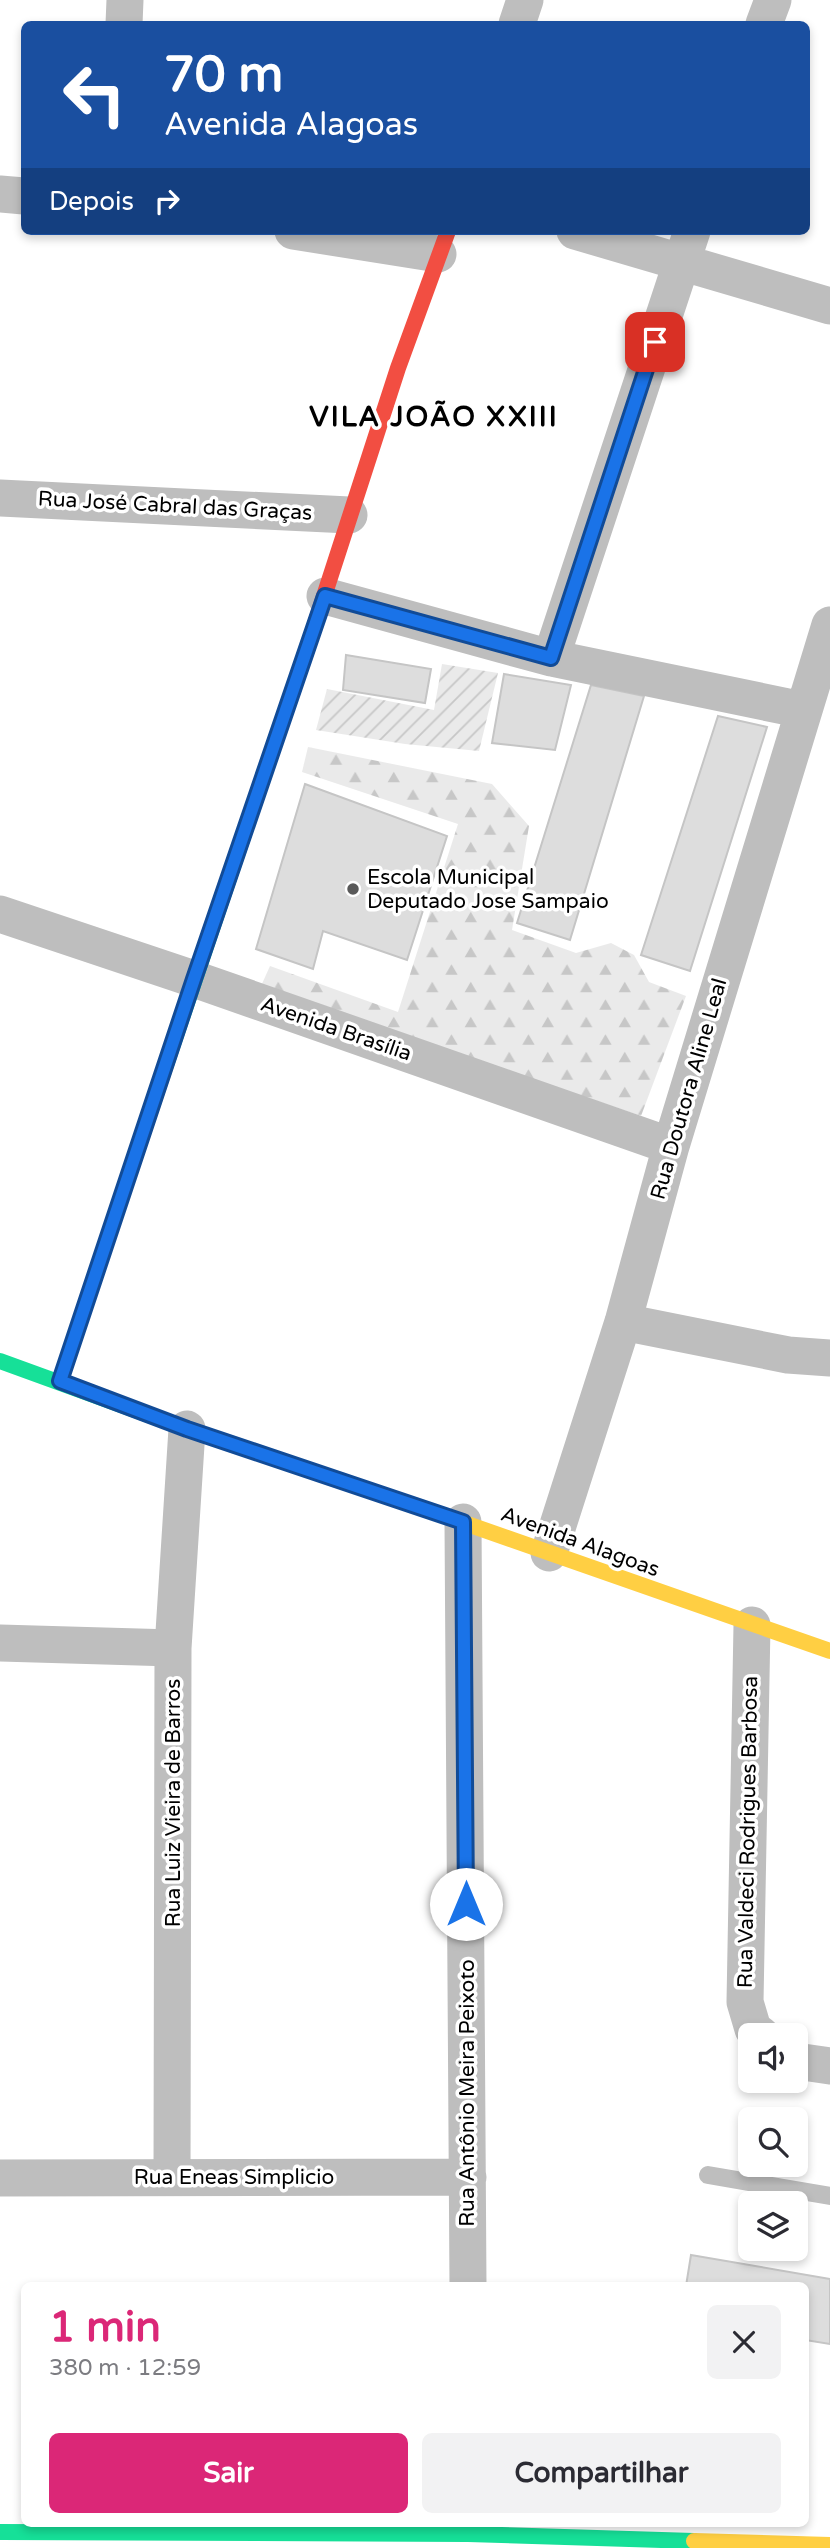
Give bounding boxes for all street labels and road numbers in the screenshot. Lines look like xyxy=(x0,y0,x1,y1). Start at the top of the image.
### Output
street label: Rua José Cabral das Graças xyxy=(37,486,313,526)
street label: Rua Doutora Aline Leal xyxy=(645,975,733,1203)
street label: Avenida Brasília xyxy=(257,991,415,1067)
street label: Avenida Alagoas xyxy=(497,1502,663,1582)
street label: Rua Valdeci Rodrigues Barbosa xyxy=(733,1676,763,1988)
street label: Rua Luiz Vieira de Barros xyxy=(161,1679,186,1927)
street label: Rua Antônio Meira Peixoto xyxy=(455,1959,480,2227)
street label: Rua Eneas Simplicio xyxy=(134,2165,334,2190)

